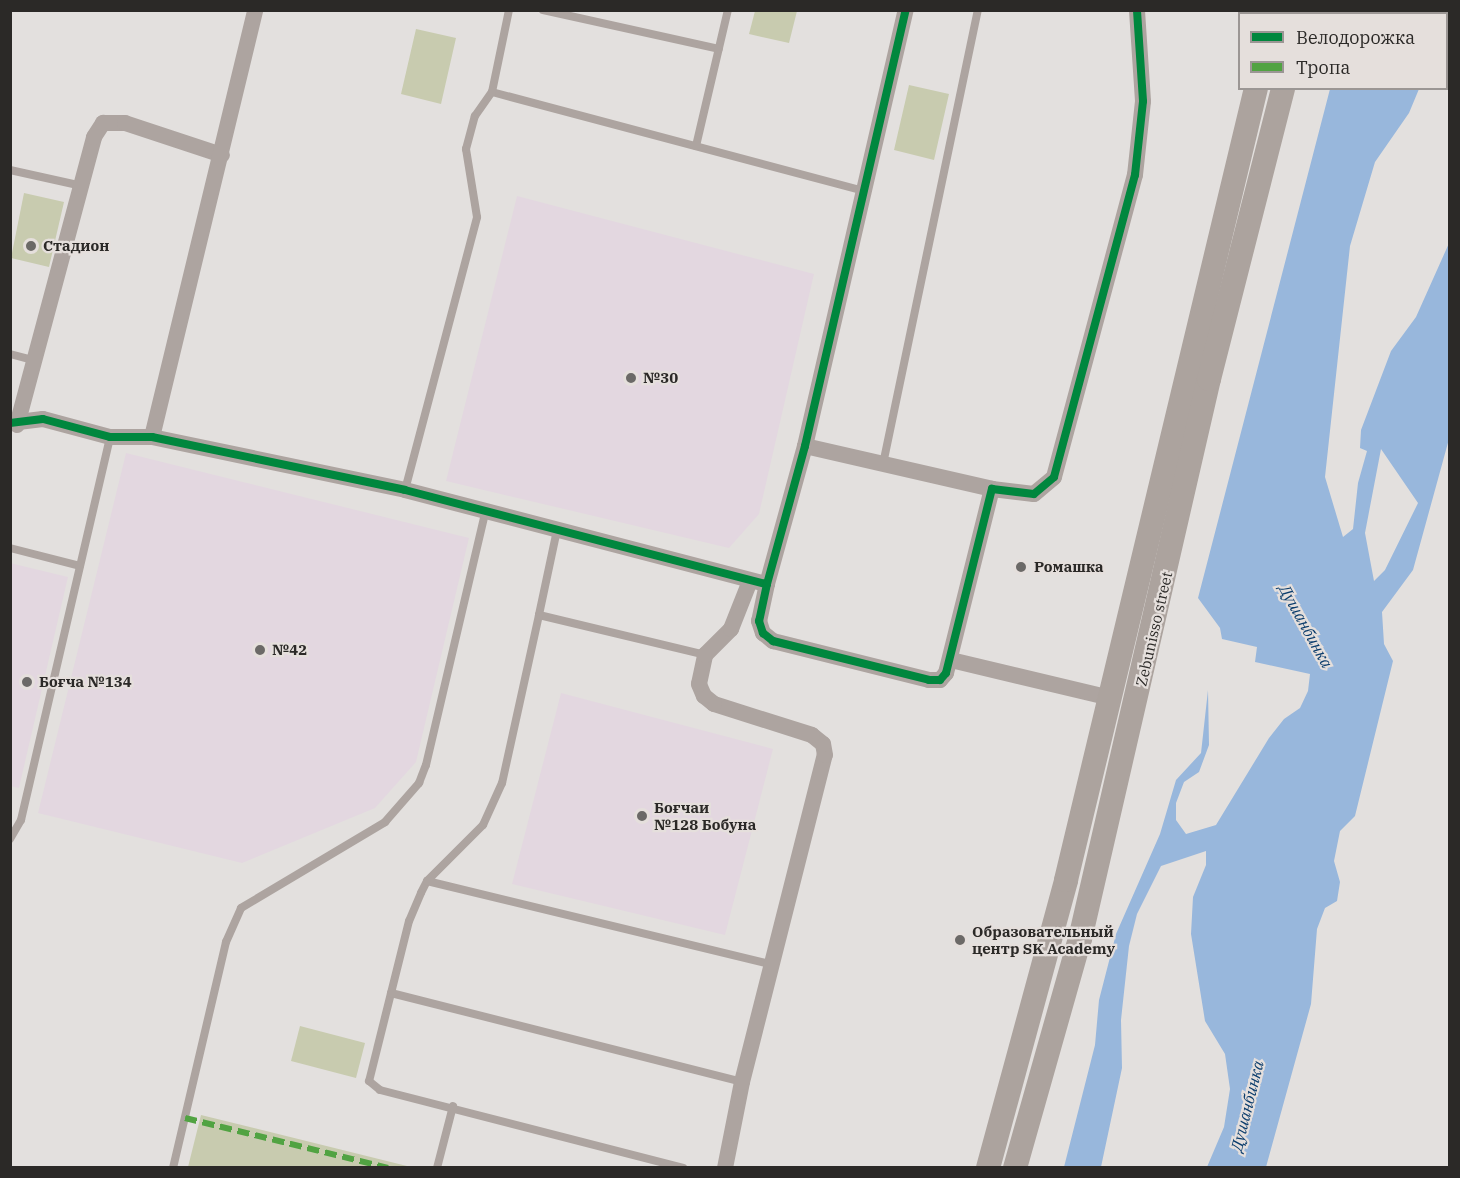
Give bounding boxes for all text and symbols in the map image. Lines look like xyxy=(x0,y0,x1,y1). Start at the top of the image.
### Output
legend xyxy=(1238,12,1448,90)
text: Велодорожка xyxy=(1296,26,1415,49)
text: Тропа xyxy=(1296,56,1350,79)
place label: Стадион xyxy=(43,237,109,255)
marker: Стадион xyxy=(24,239,38,253)
place label: №30 xyxy=(643,369,678,387)
marker: №30 xyxy=(624,371,638,385)
marker: Ромашка xyxy=(1012,558,1030,576)
place label: Ромашка xyxy=(1034,558,1104,576)
street label: Zebunisso street xyxy=(1132,570,1176,688)
water label: Душанбинка xyxy=(1275,581,1337,671)
place label: №42 xyxy=(272,641,307,659)
marker: №42 xyxy=(253,643,267,657)
place label: Боғча №134 xyxy=(39,673,132,691)
marker: Боғча №134 xyxy=(20,675,34,689)
place label: Боғчаи №128 Бобуна xyxy=(654,798,756,833)
marker: Боғчаи №128 Бобуна xyxy=(635,809,649,823)
place label: Образовательный центр SK Academy xyxy=(972,922,1115,957)
marker: Образовательный центр SK Academy xyxy=(953,933,967,947)
water label: Душанбинка xyxy=(1226,1059,1268,1153)

